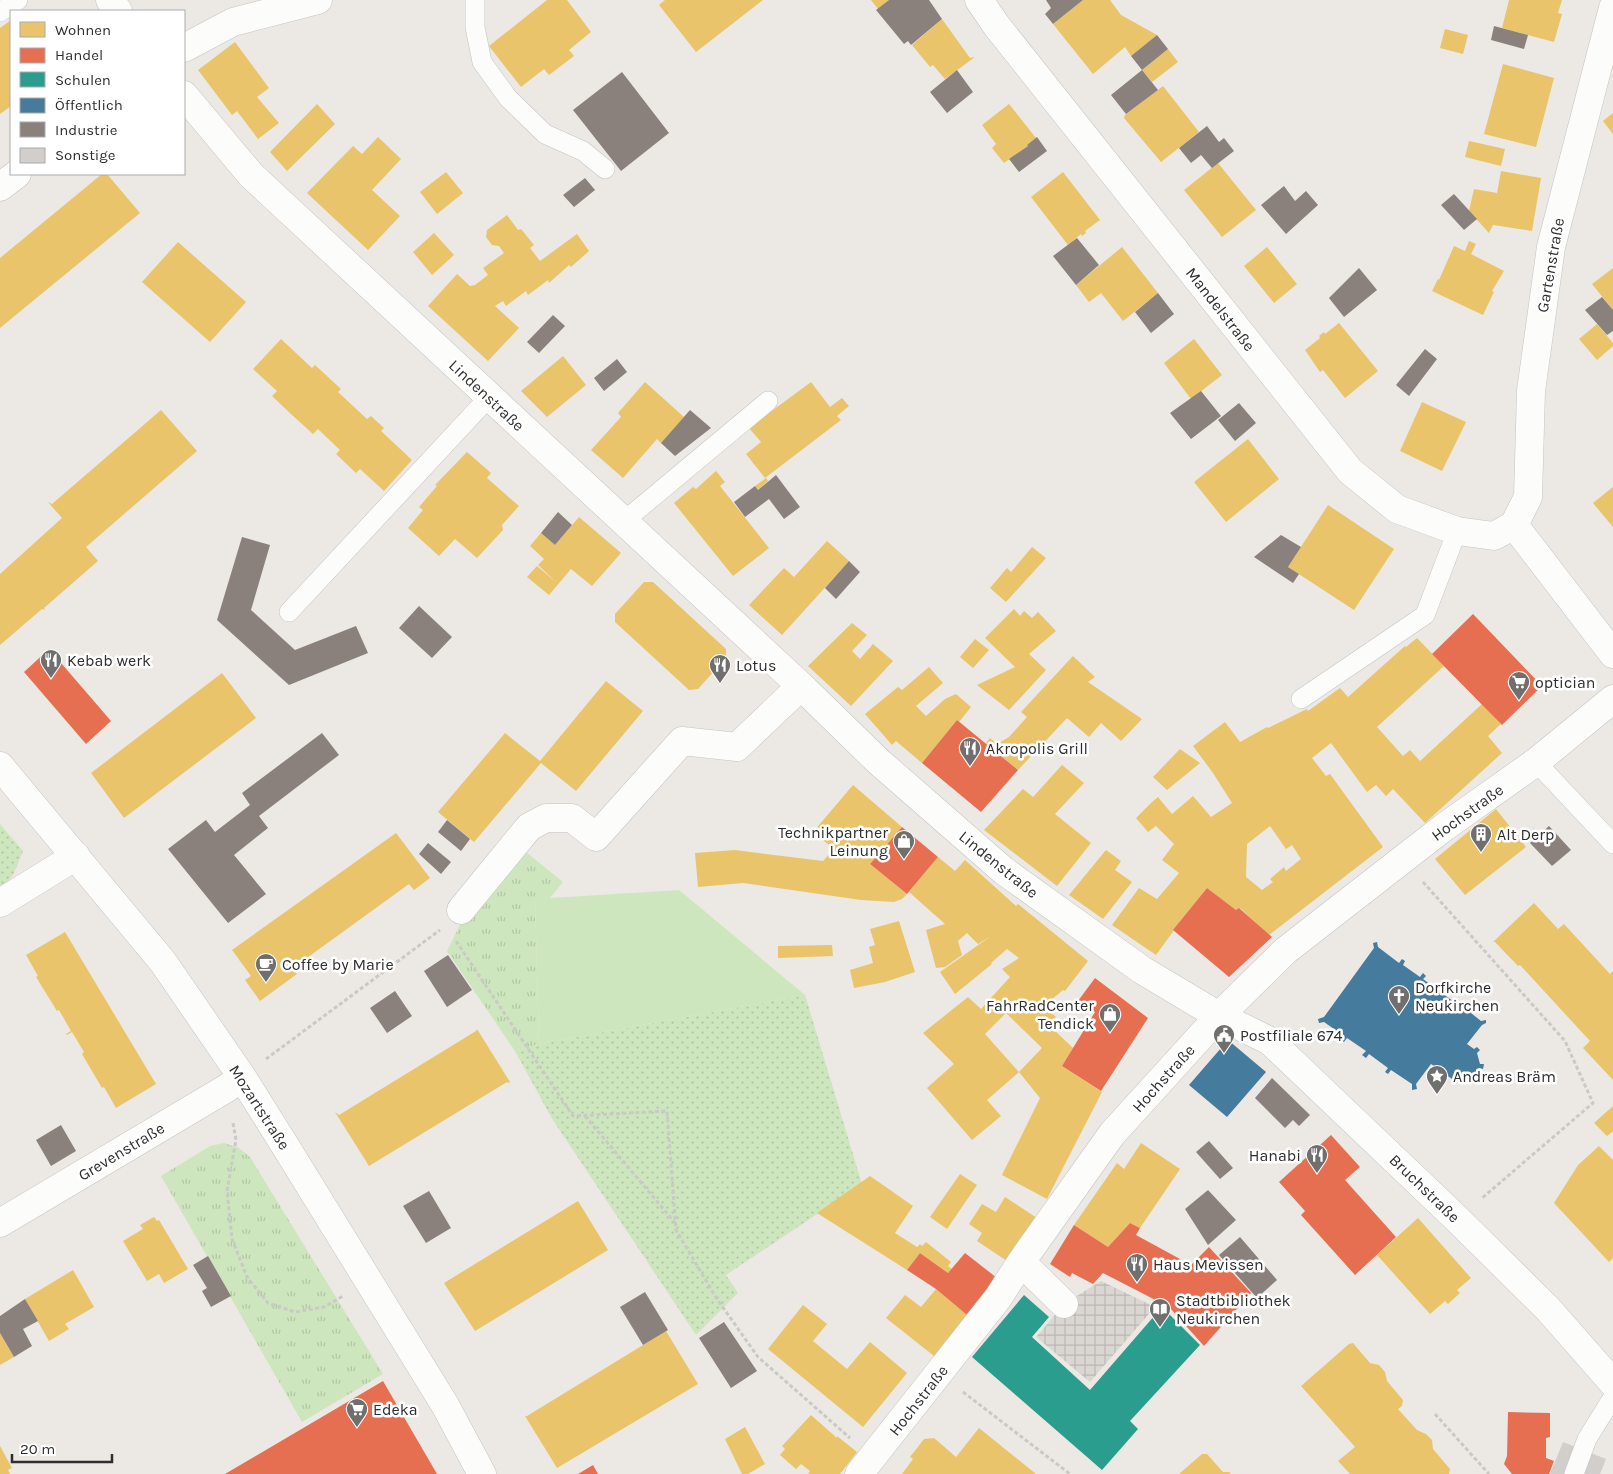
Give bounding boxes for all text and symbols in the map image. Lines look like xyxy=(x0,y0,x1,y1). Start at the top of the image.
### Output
legend xyxy=(10,10,185,175)
text: Wohnen xyxy=(55,21,111,39)
text: Handel xyxy=(55,46,103,64)
text: Schulen xyxy=(55,71,111,89)
text: Öffentlich xyxy=(55,96,123,114)
text: Industrie xyxy=(55,121,117,139)
text: Sonstige xyxy=(55,146,115,164)
street label: Gartenstraße xyxy=(1533,216,1568,314)
street label: Mandelstraße xyxy=(1182,264,1259,355)
street label: Lindenstraße xyxy=(445,356,528,435)
restaurant icon: Kebab werk xyxy=(39,648,63,679)
place label: Kebab werk xyxy=(67,651,151,670)
restaurant icon: Lotus xyxy=(708,653,732,684)
place label: Lotus xyxy=(736,656,776,675)
supermarket icon: optician xyxy=(1507,670,1531,701)
place label: optician xyxy=(1535,673,1595,692)
restaurant icon: Akropolis Grill xyxy=(958,736,982,767)
place label: Akropolis Grill xyxy=(986,739,1088,758)
street label: Hochstraße xyxy=(1428,780,1507,845)
building icon: Alt Derp xyxy=(1469,822,1493,853)
place label: Technikpartner Leinung xyxy=(778,823,888,860)
place label: Alt Derp xyxy=(1497,825,1554,844)
street label: Lindenstraße xyxy=(955,827,1042,902)
shop icon: Technikpartner Leinung xyxy=(892,829,916,860)
cafe icon: Coffee by Marie xyxy=(254,952,278,983)
place label: Coffee by Marie xyxy=(282,955,394,974)
place label: Dorfkirche Neukirchen xyxy=(1415,978,1499,1015)
church icon: Dorfkirche Neukirchen xyxy=(1387,984,1411,1015)
place label: FahrRadCenter Tendick xyxy=(986,996,1094,1033)
shop icon: FahrRadCenter Tendick xyxy=(1098,1002,1122,1033)
public building icon: Postfiliale 674 xyxy=(1212,1023,1236,1054)
place label: Postfiliale 674 xyxy=(1240,1026,1343,1045)
street label: Hochstraße xyxy=(1128,1041,1199,1116)
street label: Mozartstraße xyxy=(225,1061,294,1153)
place icon: Andreas Bräm xyxy=(1425,1064,1449,1095)
place label: Andreas Bräm xyxy=(1453,1067,1556,1086)
street label: Grevenstraße xyxy=(75,1118,168,1185)
restaurant icon: Hanabi xyxy=(1305,1143,1329,1174)
place label: Hanabi xyxy=(1249,1146,1301,1165)
street label: Bruchstraße xyxy=(1386,1150,1464,1227)
restaurant icon: Haus Mevissen xyxy=(1125,1252,1149,1283)
place label: Haus Mevissen xyxy=(1153,1255,1264,1274)
place label: Stadtbibliothek Neukirchen xyxy=(1176,1291,1291,1328)
library icon: Stadtbibliothek Neukirchen xyxy=(1148,1297,1172,1328)
street label: Hochstraße xyxy=(885,1361,952,1439)
supermarket icon: Edeka xyxy=(345,1397,369,1428)
place label: Edeka xyxy=(373,1400,418,1419)
scale bar xyxy=(12,1432,112,1464)
text: 20 m xyxy=(20,1440,55,1458)

